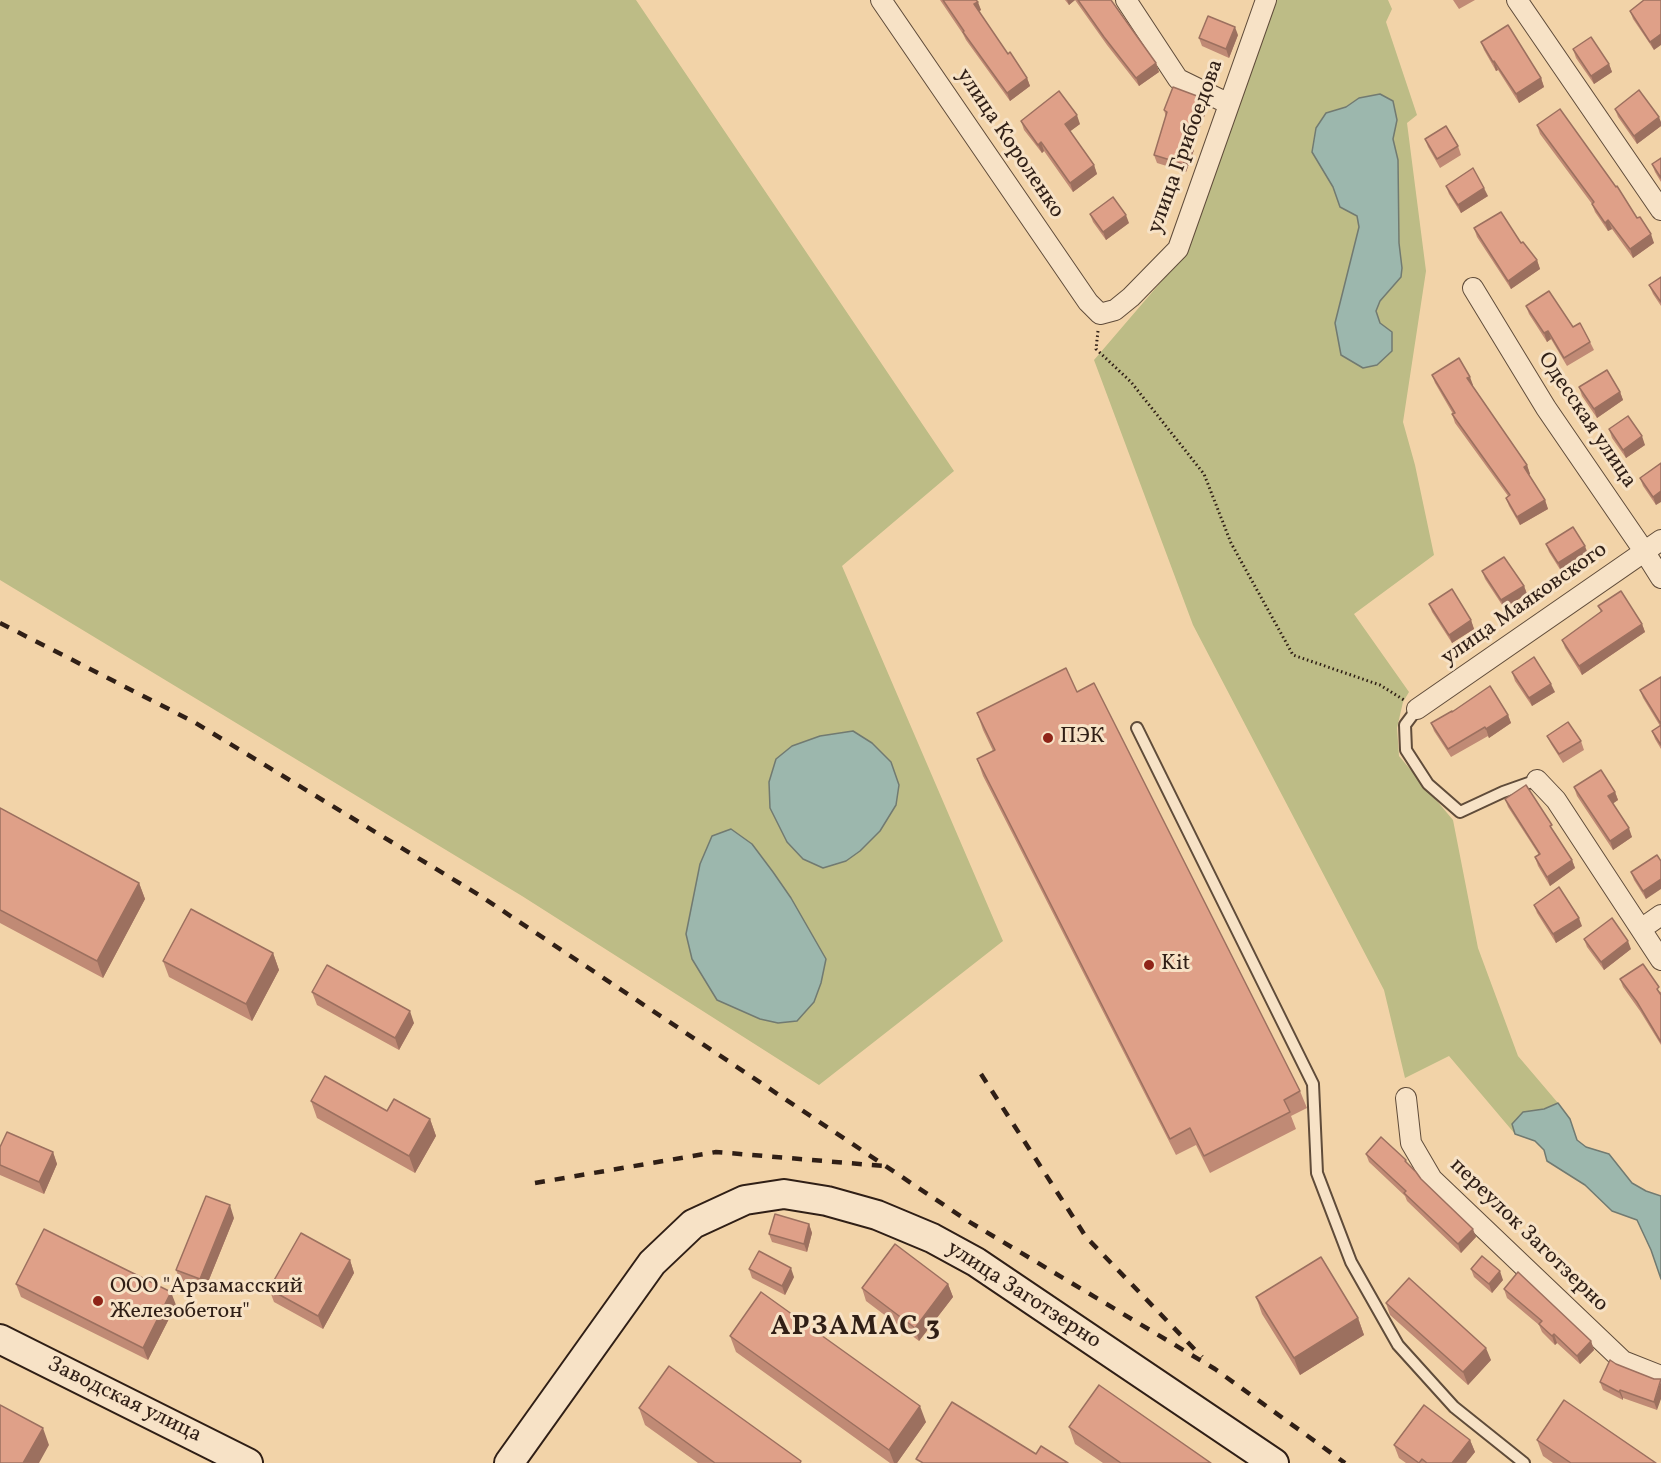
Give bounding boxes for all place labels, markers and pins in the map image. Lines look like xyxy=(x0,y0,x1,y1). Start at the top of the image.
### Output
place label: ПЭК xyxy=(1060,725,1105,751)
marker: ПЭК xyxy=(1041,731,1055,745)
place label: Kit xyxy=(1161,952,1190,978)
marker: Kit xyxy=(1142,958,1156,972)
place label: ООО "Арзамасский Железобетон" xyxy=(110,1275,303,1326)
marker: ООО "Арзамасский Железобетон" xyxy=(91,1294,105,1308)

